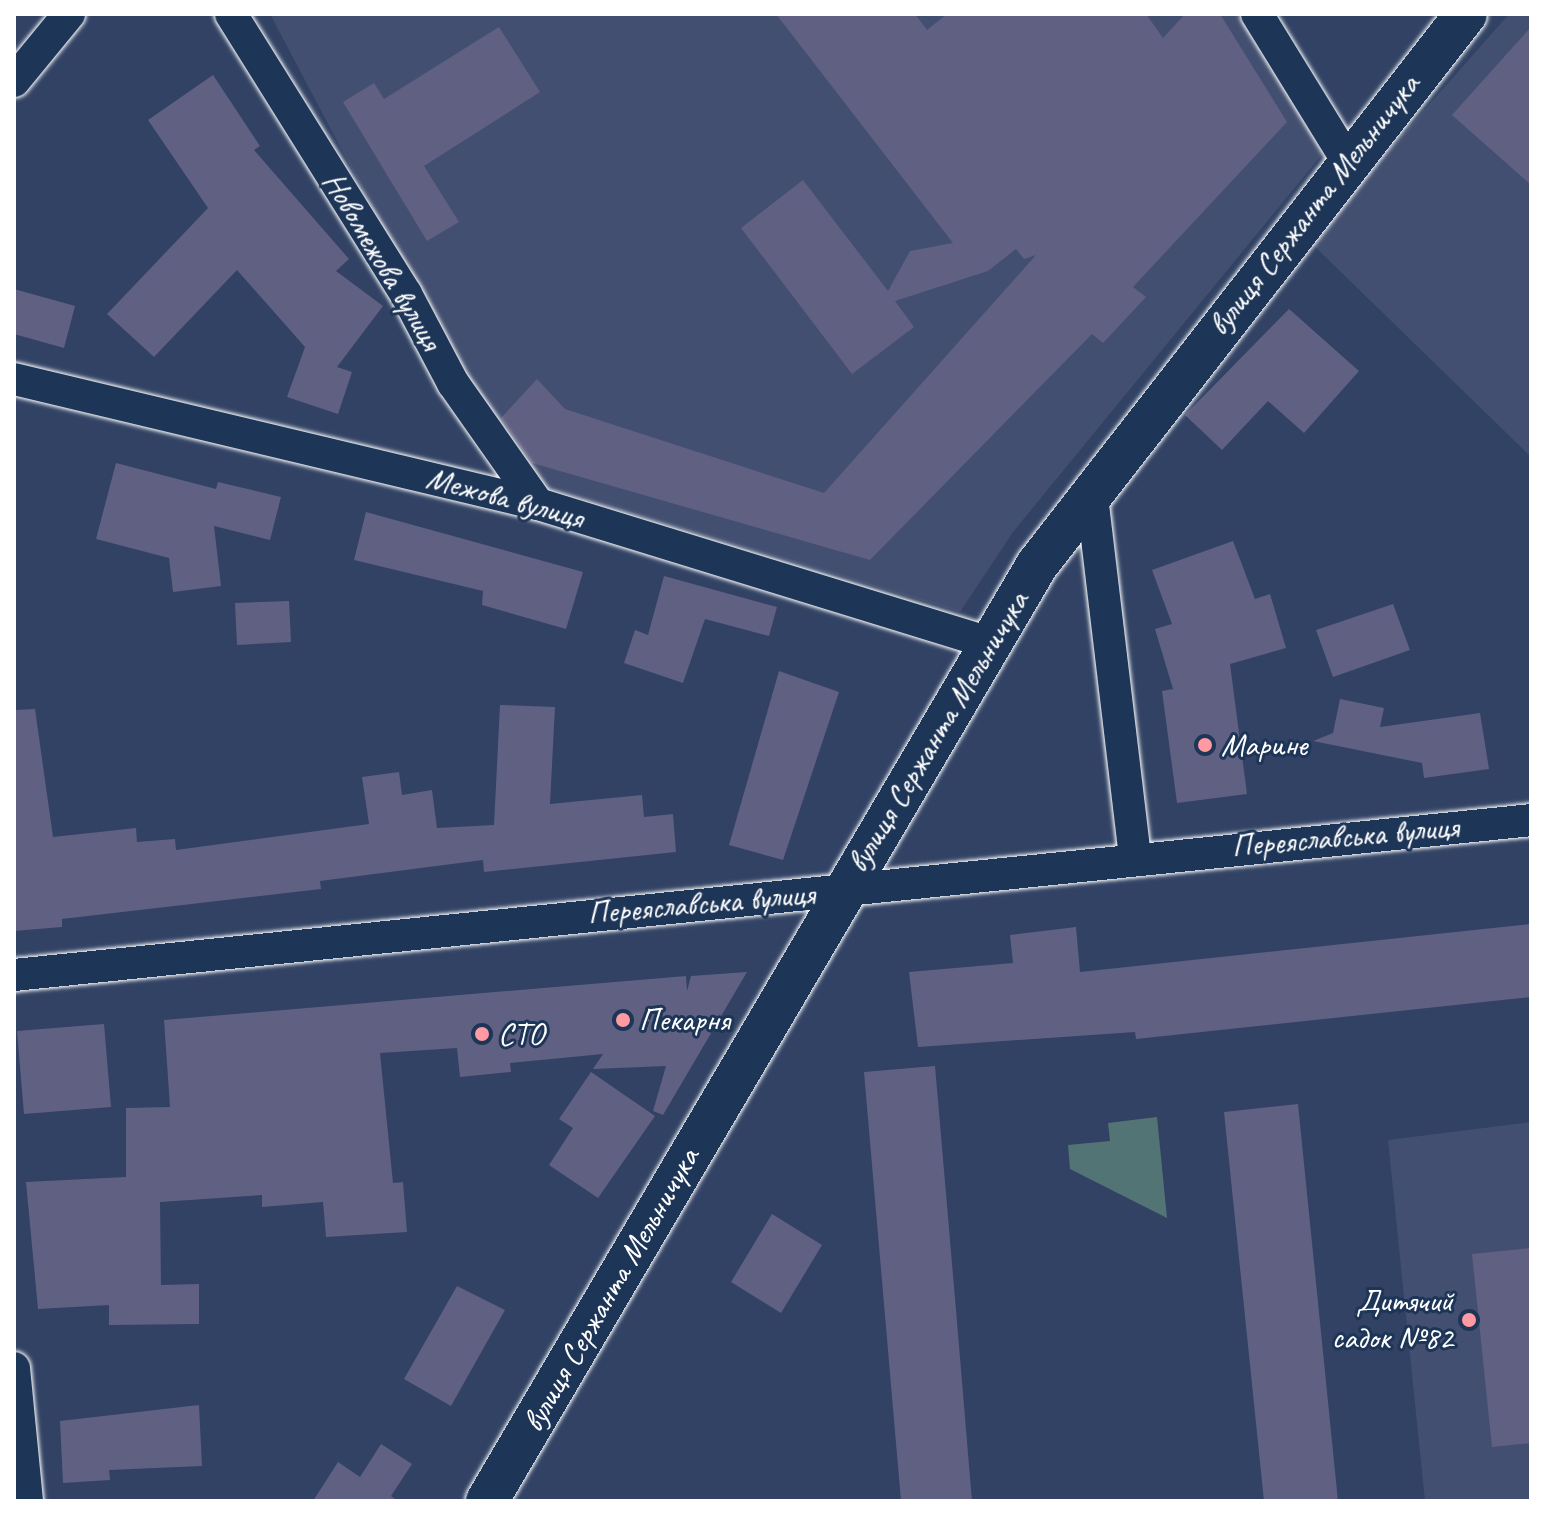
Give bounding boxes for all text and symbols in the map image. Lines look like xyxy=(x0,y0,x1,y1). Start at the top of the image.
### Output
street label: вулиця Сержанта Мельничука xyxy=(1200,67,1428,343)
street label: Новомежова вулиця xyxy=(313,164,451,358)
street label: Межова вулиця xyxy=(423,459,587,537)
street label: вулиця Сержанта Мельничука xyxy=(839,585,1037,879)
place label: Марине xyxy=(1221,726,1307,764)
marker: Марине xyxy=(1196,736,1214,754)
street label: Переяславська вулиця xyxy=(1229,808,1461,866)
street label: Переяславська вулиця xyxy=(585,875,817,933)
place label: Пекарня xyxy=(639,1001,730,1039)
marker: Пекарня xyxy=(614,1011,632,1029)
place label: СТО xyxy=(498,1015,544,1053)
marker: СТО xyxy=(473,1025,491,1043)
street label: вулиця Сержанта Мельничука xyxy=(514,1142,708,1438)
place label: Дитячий садок №82 xyxy=(1332,1283,1453,1358)
marker: Дитячий садок №82 xyxy=(1460,1311,1478,1329)

